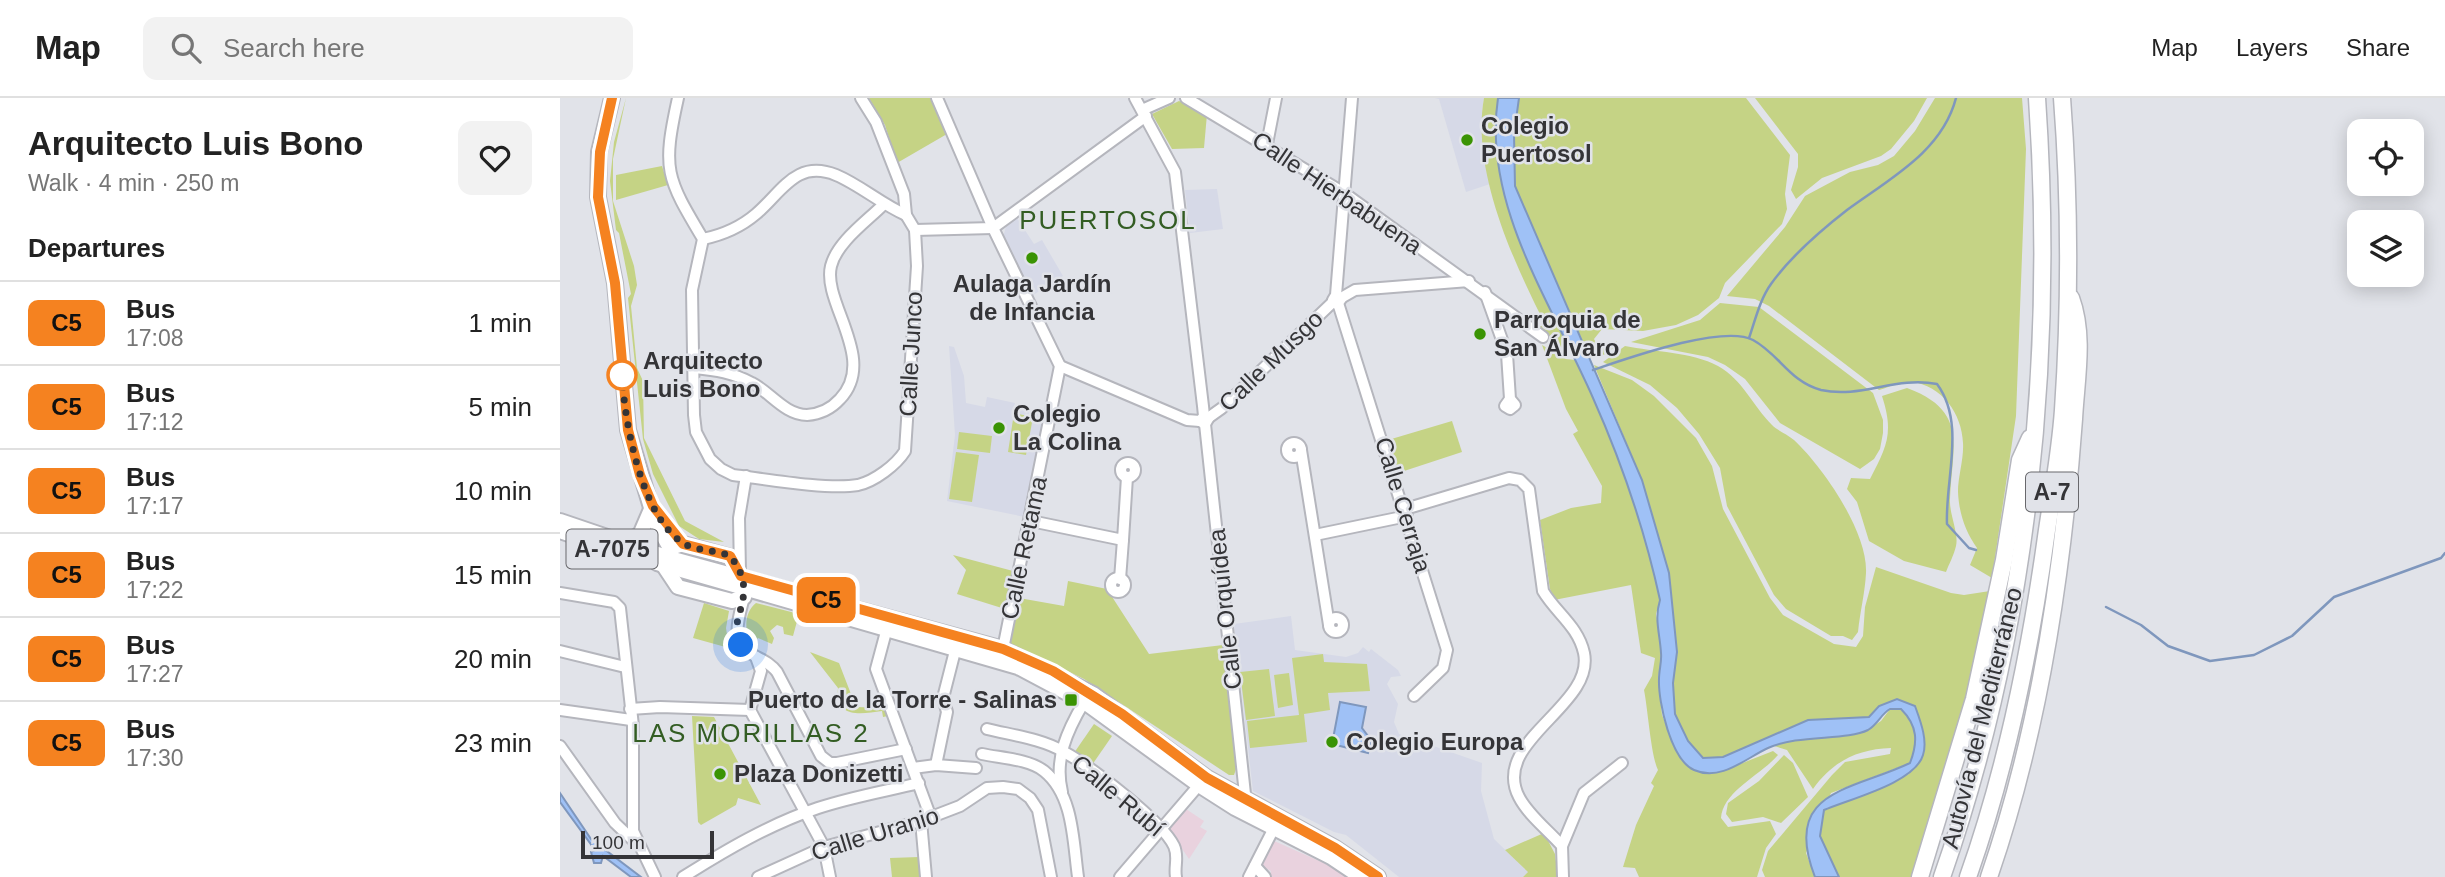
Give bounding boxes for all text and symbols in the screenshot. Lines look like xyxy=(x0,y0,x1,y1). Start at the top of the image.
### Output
search box xyxy=(143,17,633,80)
text: Map xyxy=(35,29,101,66)
icon: search xyxy=(167,29,205,67)
text: Search here xyxy=(223,33,365,63)
text: Map xyxy=(2151,34,2198,61)
text: Layers xyxy=(2236,34,2308,61)
text: Share xyxy=(2346,34,2410,61)
place label: Colegio Puertosol xyxy=(1481,112,1592,167)
map controls xyxy=(2347,119,2424,287)
button: locate xyxy=(2347,119,2424,196)
button: heart xyxy=(458,121,532,195)
text: Arquitecto Luis Bono xyxy=(28,125,363,162)
street label: Calle Hierbabuena xyxy=(1247,126,1428,260)
marker: Colegio Puertosol xyxy=(1459,132,1475,148)
text: Walk · 4 min · 250 m xyxy=(28,170,239,196)
district label: PUERTOSOL xyxy=(1019,205,1197,235)
button: layers xyxy=(2347,210,2424,287)
text: Departures xyxy=(28,233,165,263)
marker: Aulaga Jardín de Infancia xyxy=(1024,250,1040,266)
place label: Aulaga Jardín de Infancia xyxy=(953,270,1111,325)
street label: Calle Junco xyxy=(894,291,927,417)
text: Bus xyxy=(126,294,175,324)
street label: Calle Musgo xyxy=(1213,305,1328,417)
place label: Parroquia de San Álvaro xyxy=(1494,306,1641,361)
text: 1 min xyxy=(468,308,532,338)
text: C5 xyxy=(51,309,82,336)
text: 17:08 xyxy=(126,325,184,351)
marker: Parroquia de San Álvaro xyxy=(1472,326,1488,342)
place label: Arquitecto Luis Bono xyxy=(643,347,763,402)
marker: Arquitecto Luis Bono xyxy=(607,360,637,390)
text: Bus xyxy=(126,378,175,408)
text: 5 min xyxy=(468,392,532,422)
text: C5 xyxy=(51,393,82,420)
place label: Colegio La Colina xyxy=(1013,400,1122,455)
text: 17:12 xyxy=(126,409,184,435)
marker: Colegio La Colina xyxy=(991,420,1007,436)
street label: Calle Cerraja xyxy=(1370,434,1437,576)
text: Bus xyxy=(126,462,175,492)
road number: A-7 xyxy=(2026,472,2078,512)
street label: Calle Retama xyxy=(995,473,1052,622)
text: 10 min xyxy=(454,476,532,506)
text: C5 xyxy=(51,477,82,504)
text: 17:17 xyxy=(126,493,184,519)
street label: Calle Orquídea xyxy=(1203,527,1246,691)
road number: A-7075 xyxy=(567,530,658,569)
text: Bus xyxy=(126,546,175,576)
text: 15 min xyxy=(454,560,532,590)
text: C5 xyxy=(51,561,82,588)
text: 17:22 xyxy=(126,577,184,603)
line badge: C5 xyxy=(794,577,858,623)
street label: Autovía del Mediterráneo xyxy=(1936,585,2027,851)
text: C5 xyxy=(811,586,841,613)
your location xyxy=(723,627,758,662)
text: Bus xyxy=(126,630,175,660)
text: 20 min xyxy=(454,644,532,674)
text: C5 xyxy=(51,645,82,672)
text: 17:27 xyxy=(126,661,184,687)
place label: Puerto de la Torre - Salinas xyxy=(748,686,1057,713)
marker: Puerto de la Torre - Salinas xyxy=(1063,692,1079,708)
text: Bus xyxy=(126,714,175,744)
district label: LAS MORILLAS 2 xyxy=(632,718,870,748)
text: 23 min xyxy=(454,728,532,758)
place label: Colegio Europa xyxy=(1346,728,1524,755)
text: C5 xyxy=(51,729,82,756)
marker: Colegio Europa xyxy=(1324,734,1340,750)
text: 17:30 xyxy=(126,745,184,771)
street label: Calle Rubí xyxy=(1067,749,1170,842)
place label: Plaza Donizetti xyxy=(734,760,903,787)
marker: Plaza Donizetti xyxy=(712,766,728,782)
street label: Calle Uranio xyxy=(808,801,942,866)
scale bar xyxy=(581,828,714,860)
text: 100 m xyxy=(592,832,645,853)

